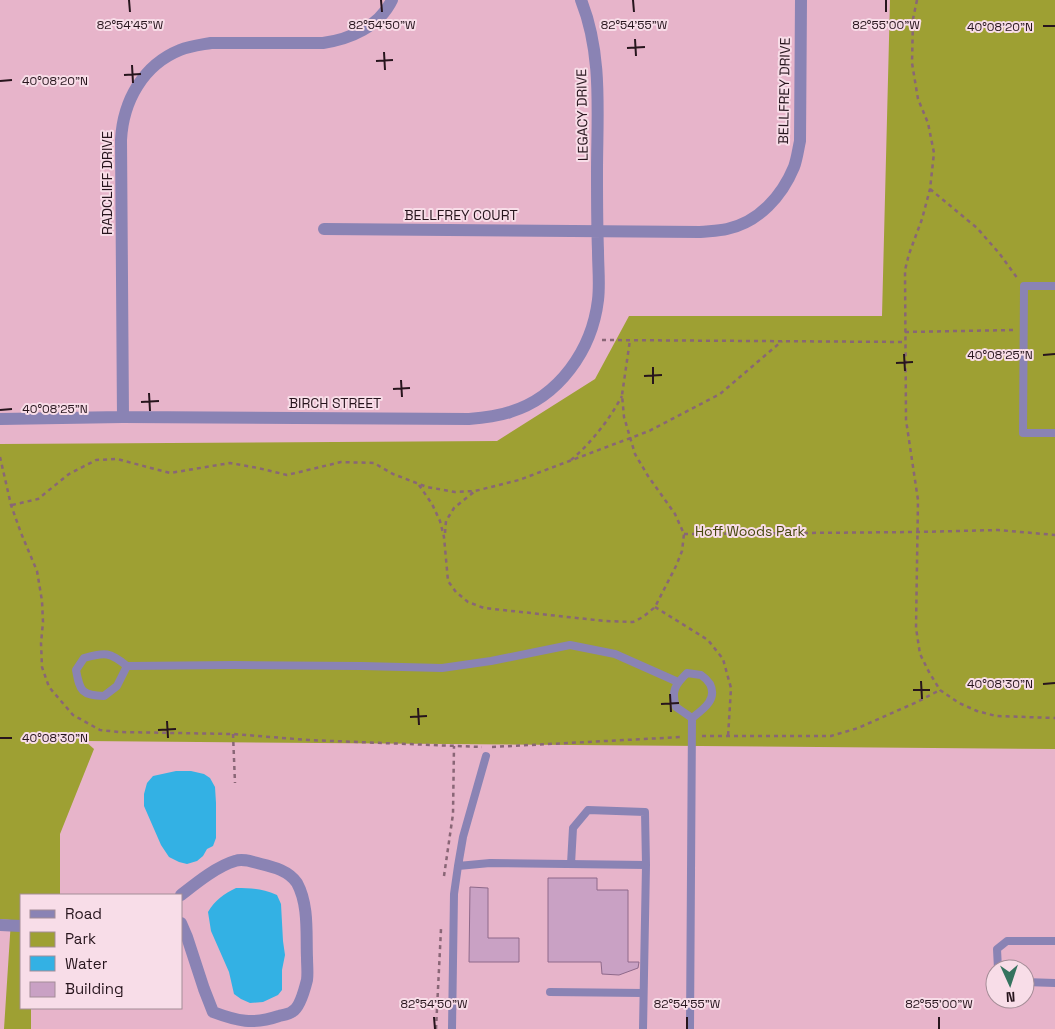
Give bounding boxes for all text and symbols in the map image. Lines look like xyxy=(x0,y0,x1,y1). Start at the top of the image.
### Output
text: 82°54'45"W xyxy=(97,17,164,33)
text: 82°54'50"W xyxy=(348,17,416,33)
text: 82°54'55"W xyxy=(601,17,668,33)
text: 82°55'00"W xyxy=(852,17,920,33)
text: 40°08'20"N xyxy=(967,19,1033,35)
street label: BELLFREY DRIVE xyxy=(774,37,794,145)
street label: LEGACY DRIVE xyxy=(572,69,592,161)
text: 40°08'20"N xyxy=(22,73,88,89)
street label: RADCLIFF DRIVE xyxy=(98,131,116,235)
street label: BELLFREY COURT xyxy=(404,206,518,224)
text: 40°08'25"N xyxy=(967,347,1033,363)
street label: BIRCH STREET xyxy=(289,394,381,412)
text: 40°08'25"N xyxy=(22,401,88,417)
park label: Hoff Woods Park xyxy=(695,522,806,540)
text: 40°08'30"N xyxy=(967,676,1033,692)
text: 40°08'30"N xyxy=(22,730,88,746)
legend xyxy=(20,894,182,1009)
text: Road xyxy=(65,904,102,923)
text: Park xyxy=(65,929,96,948)
text: Water xyxy=(65,954,108,973)
north arrow xyxy=(985,959,1035,1009)
text: Building xyxy=(65,979,124,998)
text: N xyxy=(1006,988,1016,1006)
text: 82°54'50"W xyxy=(400,996,468,1012)
text: 82°54'55"W xyxy=(654,996,721,1012)
text: 82°55'00"W xyxy=(905,996,973,1012)

